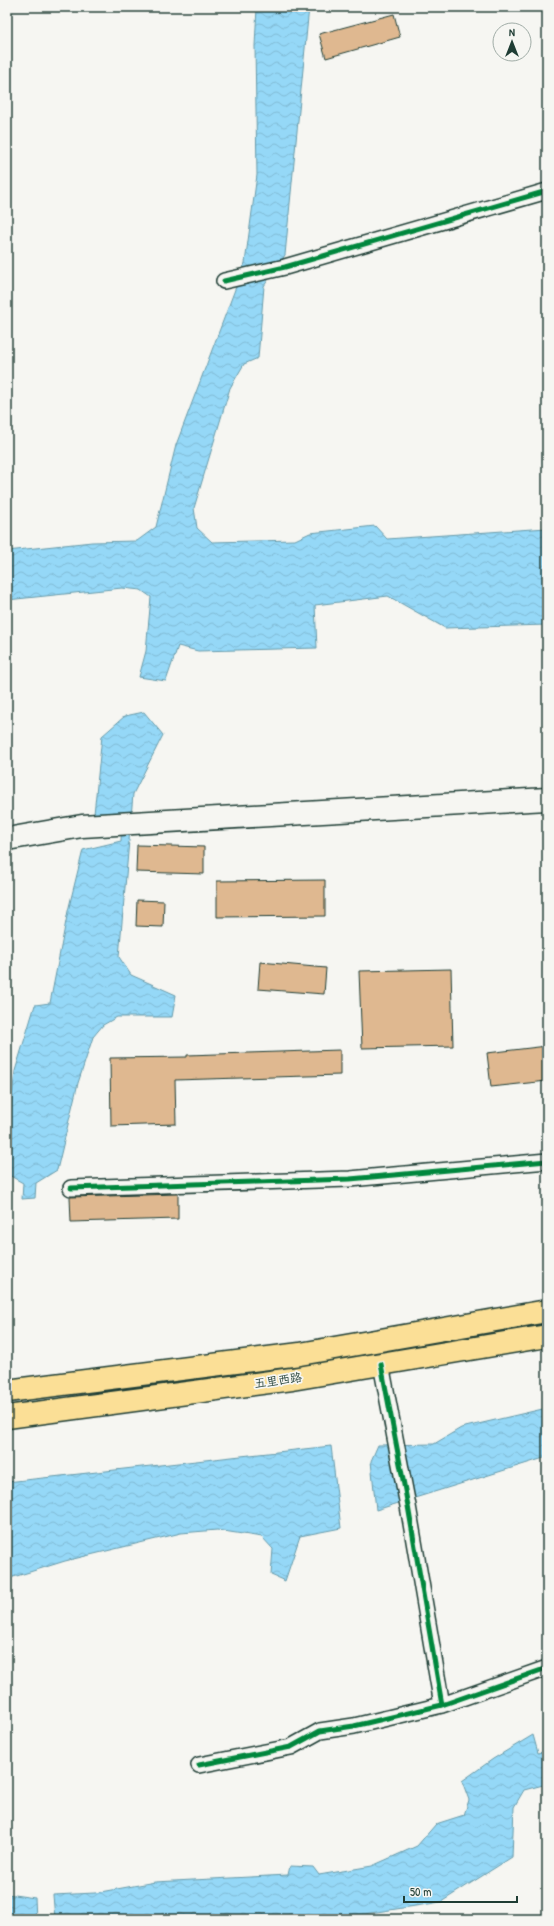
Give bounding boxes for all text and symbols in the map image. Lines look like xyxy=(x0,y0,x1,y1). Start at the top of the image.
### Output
north arrow xyxy=(492,22,532,62)
text: N xyxy=(509,25,515,39)
street label: 五里西路 xyxy=(253,1368,303,1392)
scale bar xyxy=(404,1878,517,1904)
text: 50 m xyxy=(410,1883,431,1900)

